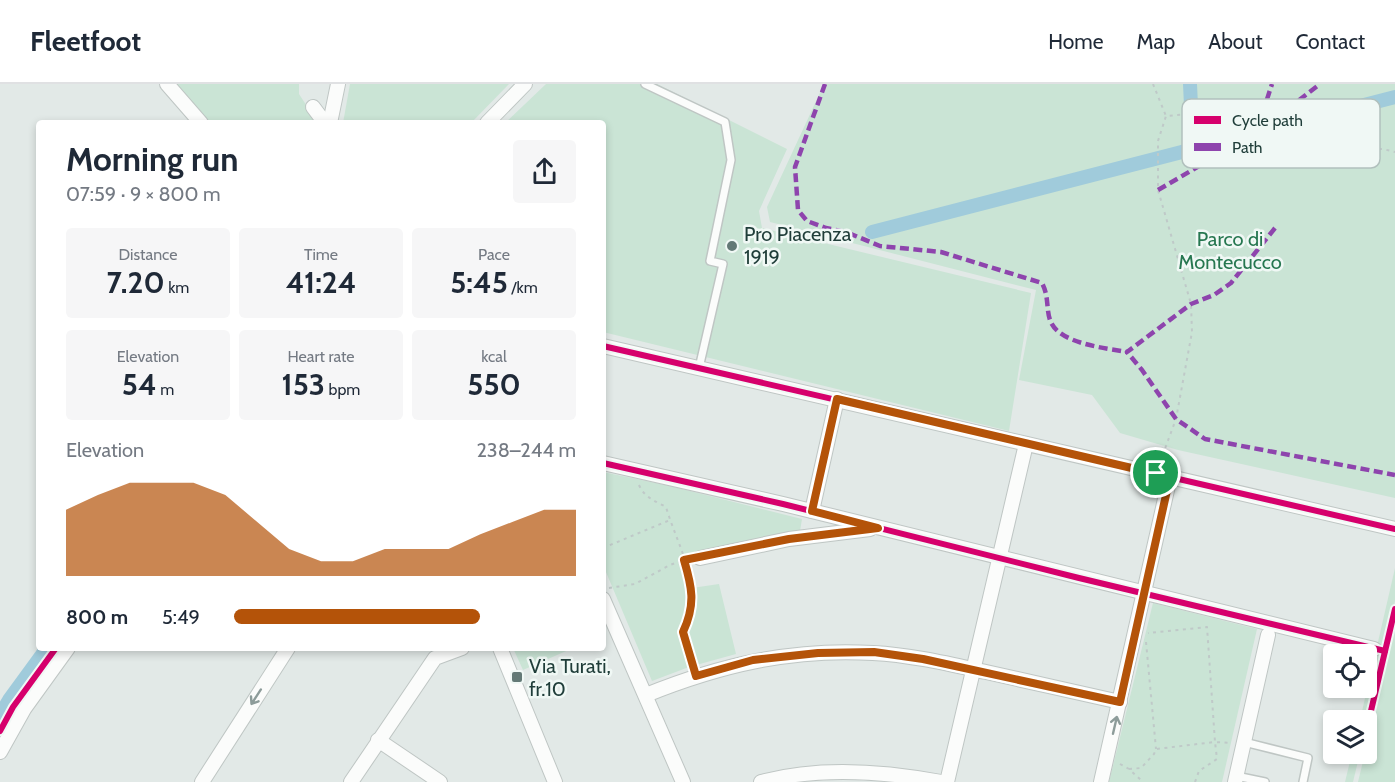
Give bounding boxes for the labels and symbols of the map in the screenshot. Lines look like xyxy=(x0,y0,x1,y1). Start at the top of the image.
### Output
legend xyxy=(1182,99,1380,168)
text: Cycle path xyxy=(1232,111,1303,130)
text: Path xyxy=(1232,138,1263,157)
place label: Pro Piacenza 1919 xyxy=(744,222,852,269)
park label: Parco di Montecucco xyxy=(1178,227,1282,274)
marker: Pro Piacenza 1919 xyxy=(725,239,739,253)
pin xyxy=(1130,447,1181,498)
place label: Via Turati, fr.10 xyxy=(529,654,611,701)
marker: Via Turati, fr.10 xyxy=(510,670,524,684)
one-way arrow xyxy=(250,688,262,705)
one-way arrow xyxy=(1109,716,1121,735)

